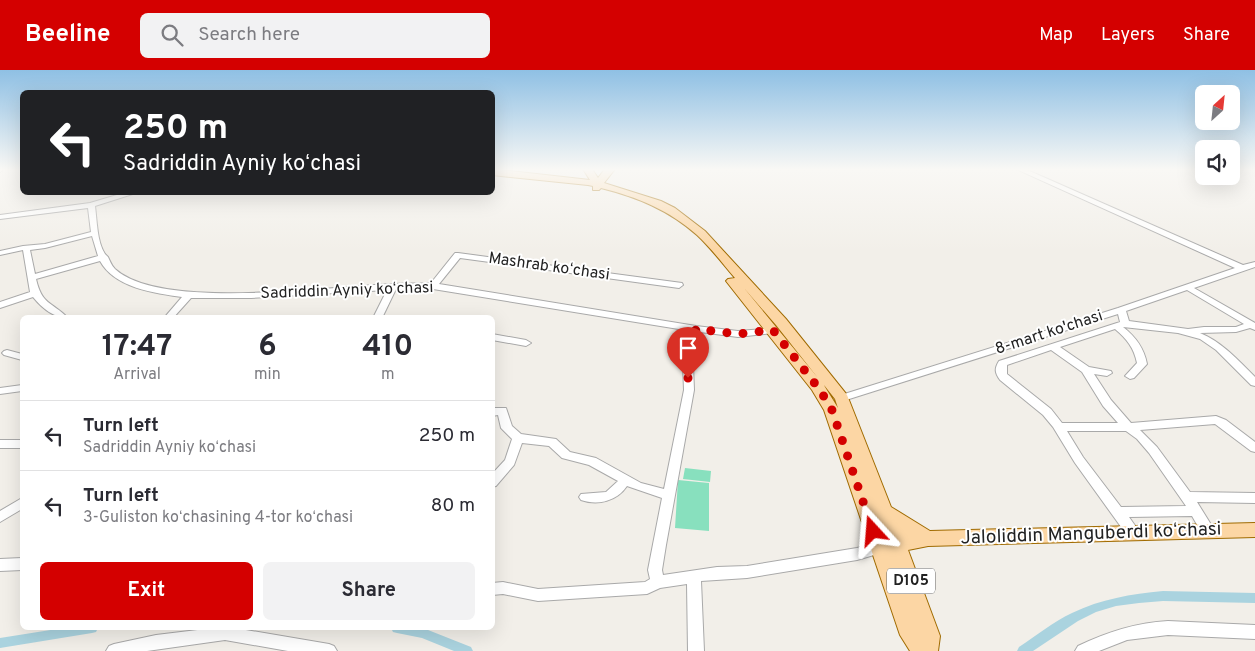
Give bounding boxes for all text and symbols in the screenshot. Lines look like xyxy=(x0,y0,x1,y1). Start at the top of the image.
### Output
search box xyxy=(140,13,490,58)
text: Beeline xyxy=(25,20,110,50)
icon: search xyxy=(158,21,186,49)
text: Search here xyxy=(198,23,300,47)
text: Map xyxy=(1039,24,1073,47)
text: Layers xyxy=(1101,24,1155,47)
text: Share xyxy=(1183,24,1230,47)
north arrow xyxy=(1195,85,1240,130)
map controls xyxy=(1195,85,1240,185)
text: 250 m xyxy=(123,107,228,151)
icon: left xyxy=(40,110,105,175)
button: sound xyxy=(1195,140,1240,185)
text: Sadriddin Ayniy koʻchasi xyxy=(123,151,361,178)
street label: Mashrab koʻchasi xyxy=(487,249,611,285)
street label: Sadriddin Ayniy koʻchasi xyxy=(260,278,434,304)
street label: 8-mart ko'chasi xyxy=(993,306,1105,360)
pin xyxy=(667,327,709,378)
text: 17:47 xyxy=(102,329,172,366)
text: 6 xyxy=(258,329,277,366)
text: 410 xyxy=(362,329,413,366)
icon: arrive xyxy=(674,334,702,362)
text: Arrival xyxy=(113,365,161,385)
text: min xyxy=(254,365,281,385)
text: m xyxy=(381,365,395,385)
text: Turn left xyxy=(83,414,159,438)
icon: left xyxy=(40,422,68,450)
text: 250 m xyxy=(419,424,475,448)
text: Sadriddin Ayniy koʻchasi xyxy=(83,438,256,458)
text: Turn left xyxy=(83,484,159,508)
icon: left xyxy=(40,492,68,520)
text: 80 m xyxy=(431,494,475,518)
position arrow xyxy=(846,504,898,556)
text: 3-Guliston koʻchasining 4-tor koʻchasi xyxy=(83,508,353,528)
street label: Jaloliddin Manguberdi koʻchasi xyxy=(960,517,1222,551)
button: Exit xyxy=(40,562,253,620)
button: Share xyxy=(263,562,475,620)
road number: D105 xyxy=(887,568,935,594)

